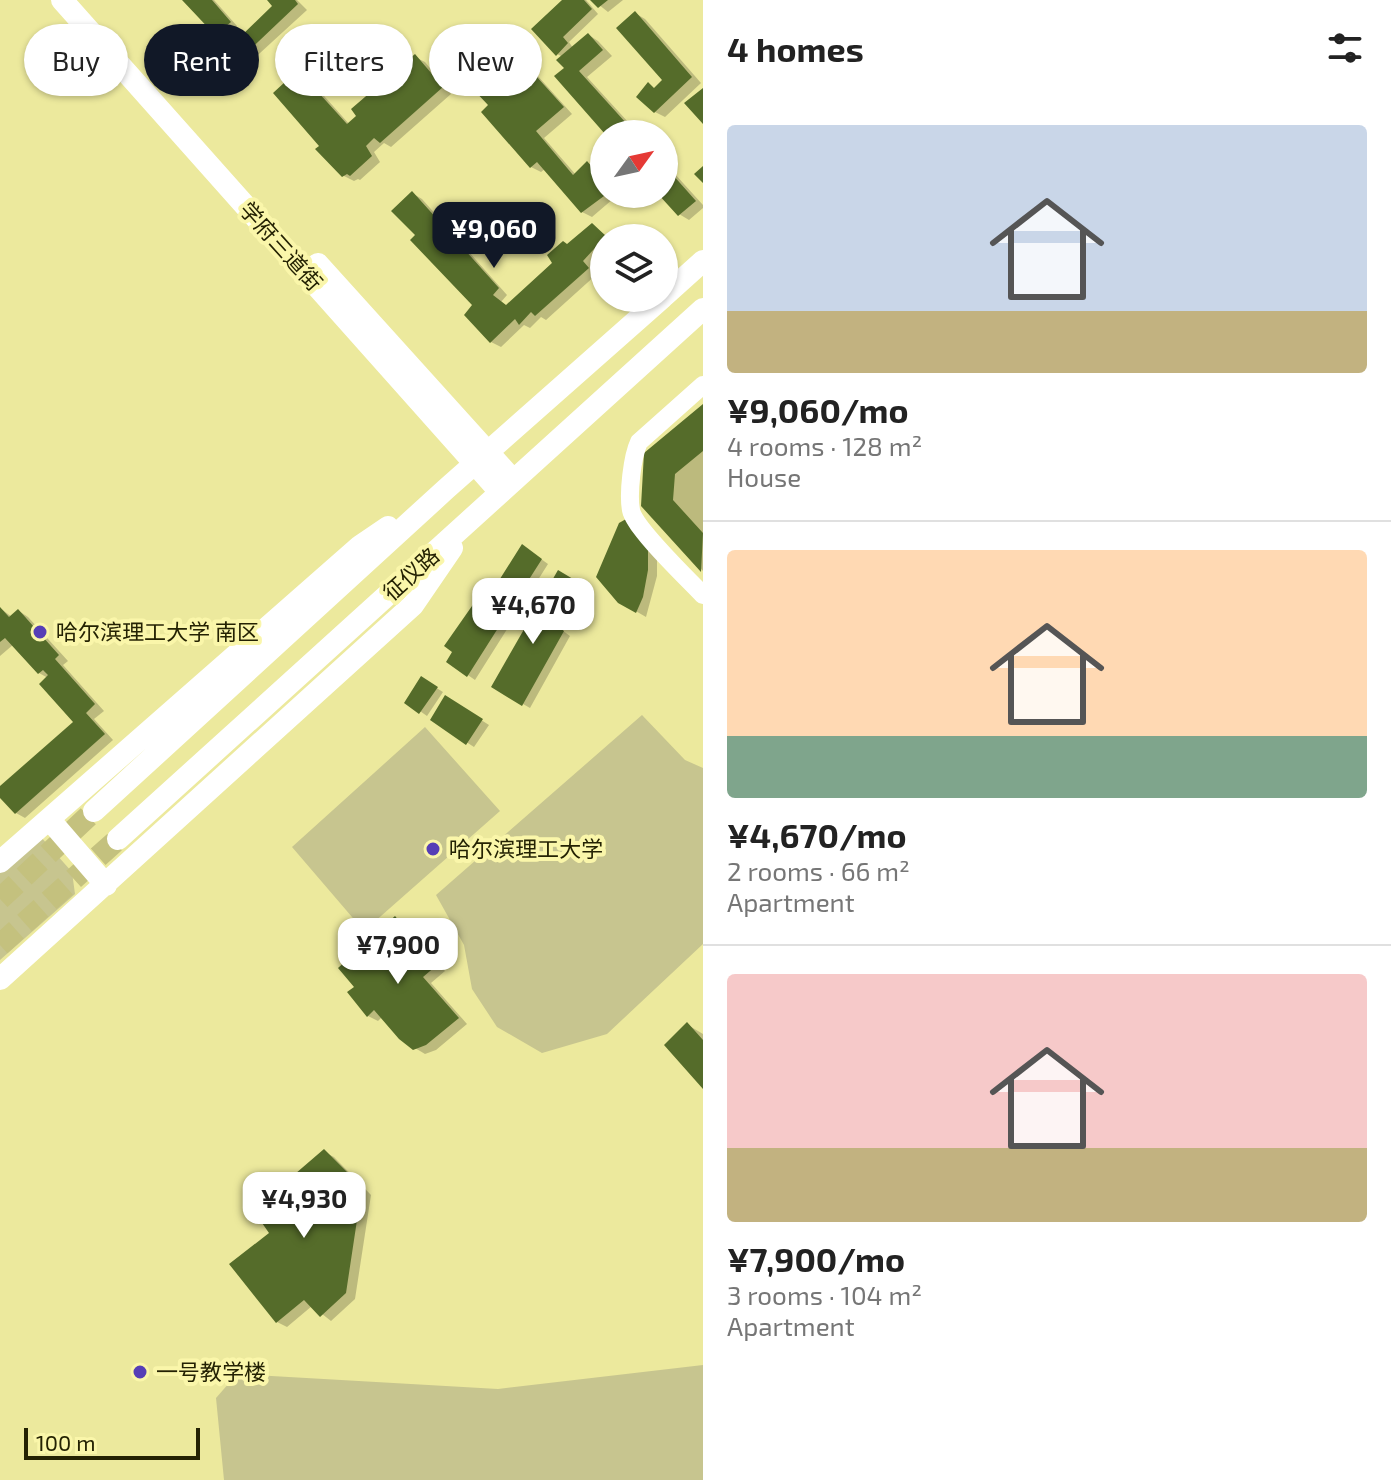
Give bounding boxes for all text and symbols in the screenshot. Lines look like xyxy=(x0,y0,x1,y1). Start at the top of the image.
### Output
chip: Buy xyxy=(24,24,128,96)
chip: Rent xyxy=(144,24,259,96)
chip: Filters xyxy=(275,24,413,96)
chip: New xyxy=(429,24,542,96)
icon: filters xyxy=(1323,26,1367,70)
text: 4 homes xyxy=(727,28,864,69)
north arrow xyxy=(590,120,678,208)
map controls xyxy=(590,120,678,312)
icon: home xyxy=(975,177,1119,321)
street label: 学府三道街 xyxy=(235,196,328,295)
pin: ¥9,060 xyxy=(429,202,559,270)
text: ¥9,060 xyxy=(450,212,538,243)
button: layers xyxy=(590,224,678,312)
text: ¥9,060/mo xyxy=(727,389,909,430)
text: 4 rooms · 128 m² xyxy=(727,430,922,461)
text: House xyxy=(727,461,801,492)
street label: 征仪路 xyxy=(377,542,444,605)
pin: ¥4,670 xyxy=(468,578,598,646)
text: ¥4,670 xyxy=(490,588,576,619)
icon: home xyxy=(975,602,1119,746)
place label: 哈尔滨理工大学 南区 xyxy=(56,618,259,644)
marker: 哈尔滨理工大学 南区 xyxy=(31,623,49,641)
text: ¥4,670/mo xyxy=(727,814,907,855)
place label: 哈尔滨理工大学 xyxy=(449,835,603,861)
marker: 哈尔滨理工大学 xyxy=(424,840,442,858)
text: 2 rooms · 66 m² xyxy=(727,855,910,886)
text: Apartment xyxy=(727,886,855,917)
pin: ¥7,900 xyxy=(333,918,463,986)
text: ¥7,900 xyxy=(356,928,440,959)
icon: home xyxy=(975,1026,1119,1170)
pin: ¥4,930 xyxy=(239,1172,369,1240)
text: ¥4,930 xyxy=(261,1182,347,1213)
text: ¥7,900/mo xyxy=(727,1238,905,1279)
text: 3 rooms · 104 m² xyxy=(727,1279,922,1310)
text: Apartment xyxy=(727,1310,855,1341)
place label: 一号教学楼 xyxy=(156,1358,266,1384)
marker: 一号教学楼 xyxy=(131,1363,149,1381)
scale bar xyxy=(24,1424,200,1460)
text: 100 m xyxy=(36,1429,95,1455)

